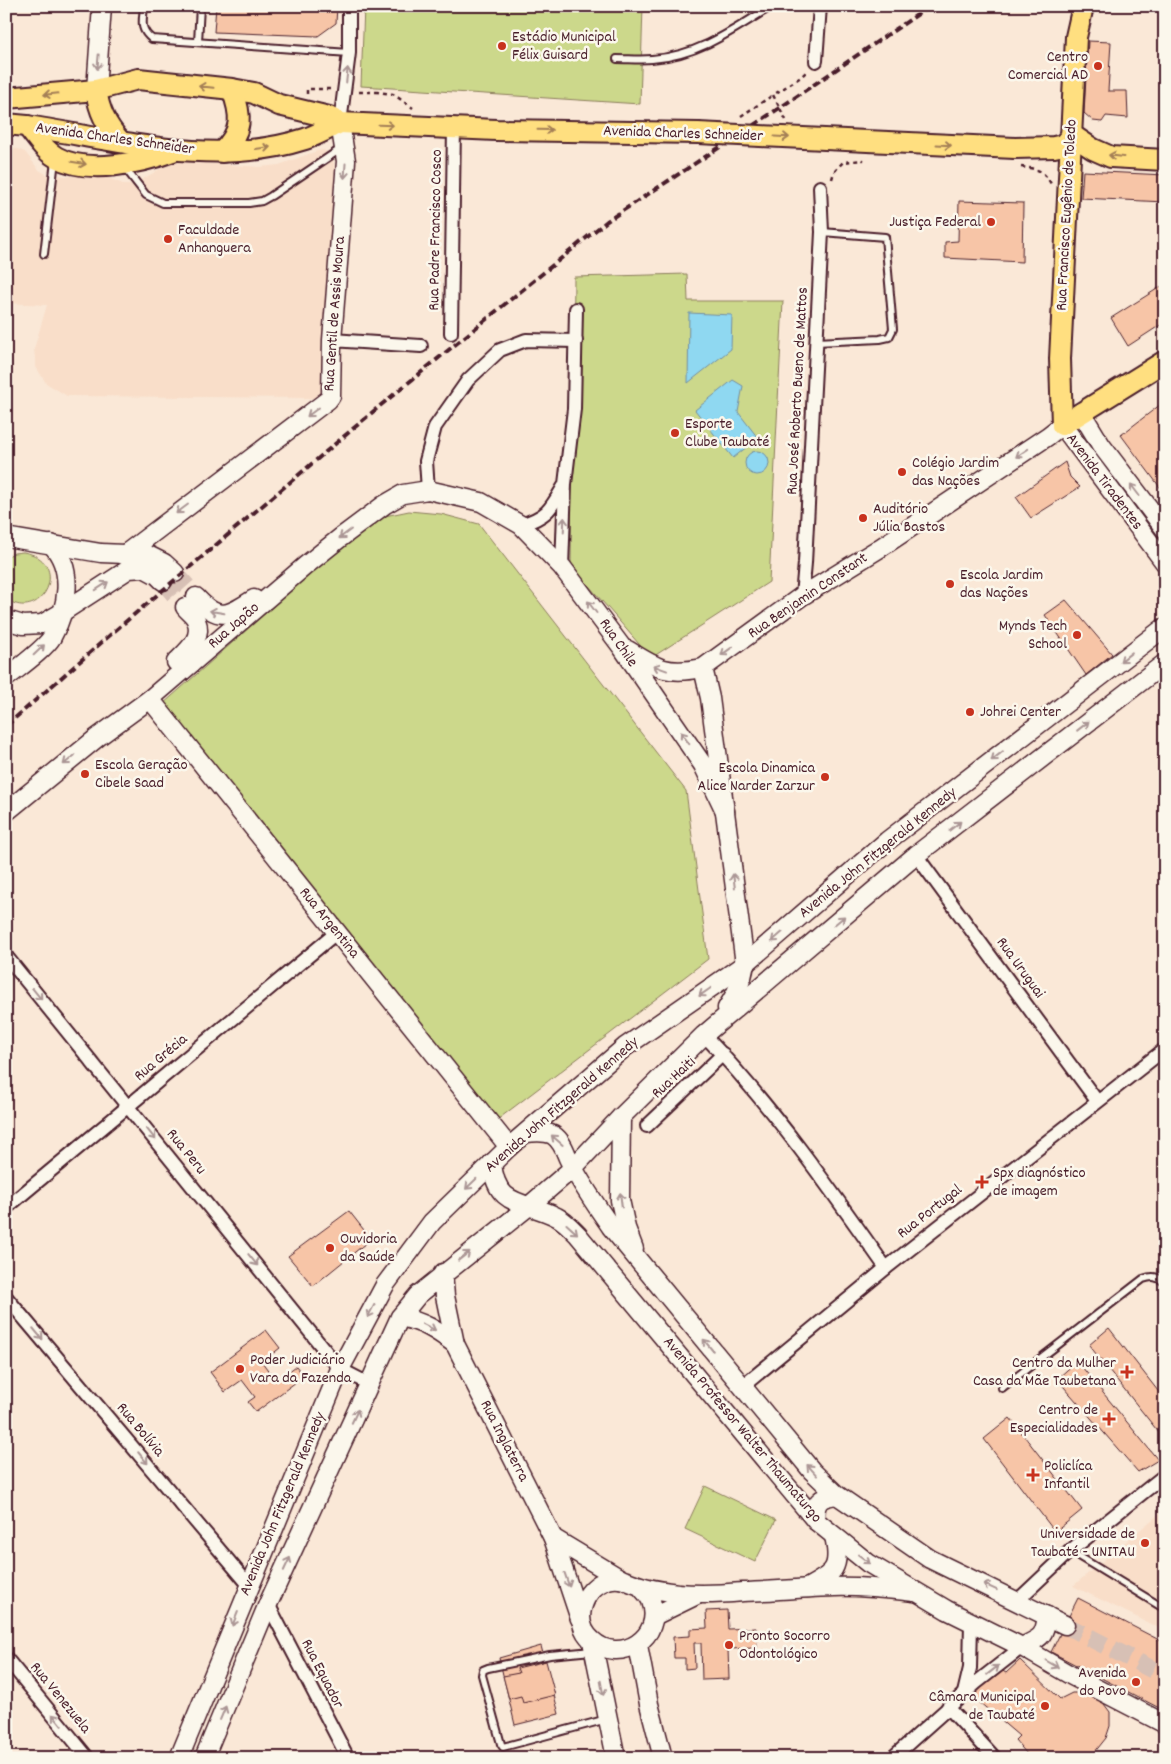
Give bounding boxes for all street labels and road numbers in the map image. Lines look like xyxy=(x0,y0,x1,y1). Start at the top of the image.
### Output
street label: Avenida Charles Schneider xyxy=(34,116,196,162)
street label: Rua Francisco Eugênio de Toledo xyxy=(1050,118,1084,312)
street label: Avenida Charles Schneider xyxy=(603,120,763,148)
street label: Rua Padre Francisco Cosco xyxy=(423,149,449,311)
street label: Rua Gentil de Assis Moura xyxy=(318,235,352,392)
street label: Rua José Roberto Bueno de Mattos xyxy=(781,286,815,495)
street label: Avenida Tiradentes xyxy=(1060,429,1148,535)
street label: Rua Benjamin Constant xyxy=(743,547,873,645)
street label: Rua Japão xyxy=(203,597,265,655)
street label: Rua Chile xyxy=(593,614,643,672)
street label: Avenida John Fitzgerald Kennedy xyxy=(794,782,962,924)
street label: Rua Argentina xyxy=(293,882,365,964)
street label: Rua Uruguai xyxy=(990,933,1050,1003)
street label: Rua Grécia xyxy=(129,1028,193,1087)
street label: Avenida John Fitzgerald Kennedy xyxy=(480,1031,644,1178)
street label: Rua Haiti xyxy=(647,1051,701,1105)
street label: Rua Peru xyxy=(160,1124,212,1180)
street label: Rua Portugal xyxy=(892,1179,968,1245)
street label: Avenida Professor Walter Thaumaturgo xyxy=(657,1332,827,1528)
street label: Rua Inglaterra xyxy=(474,1396,535,1486)
street label: Rua Bolívia xyxy=(110,1398,170,1462)
street label: Avenida John Fitzgerald Kennedy xyxy=(234,1408,332,1599)
street label: Rua Equador xyxy=(295,1635,349,1713)
street label: Rua Venezuela xyxy=(24,1657,96,1739)

